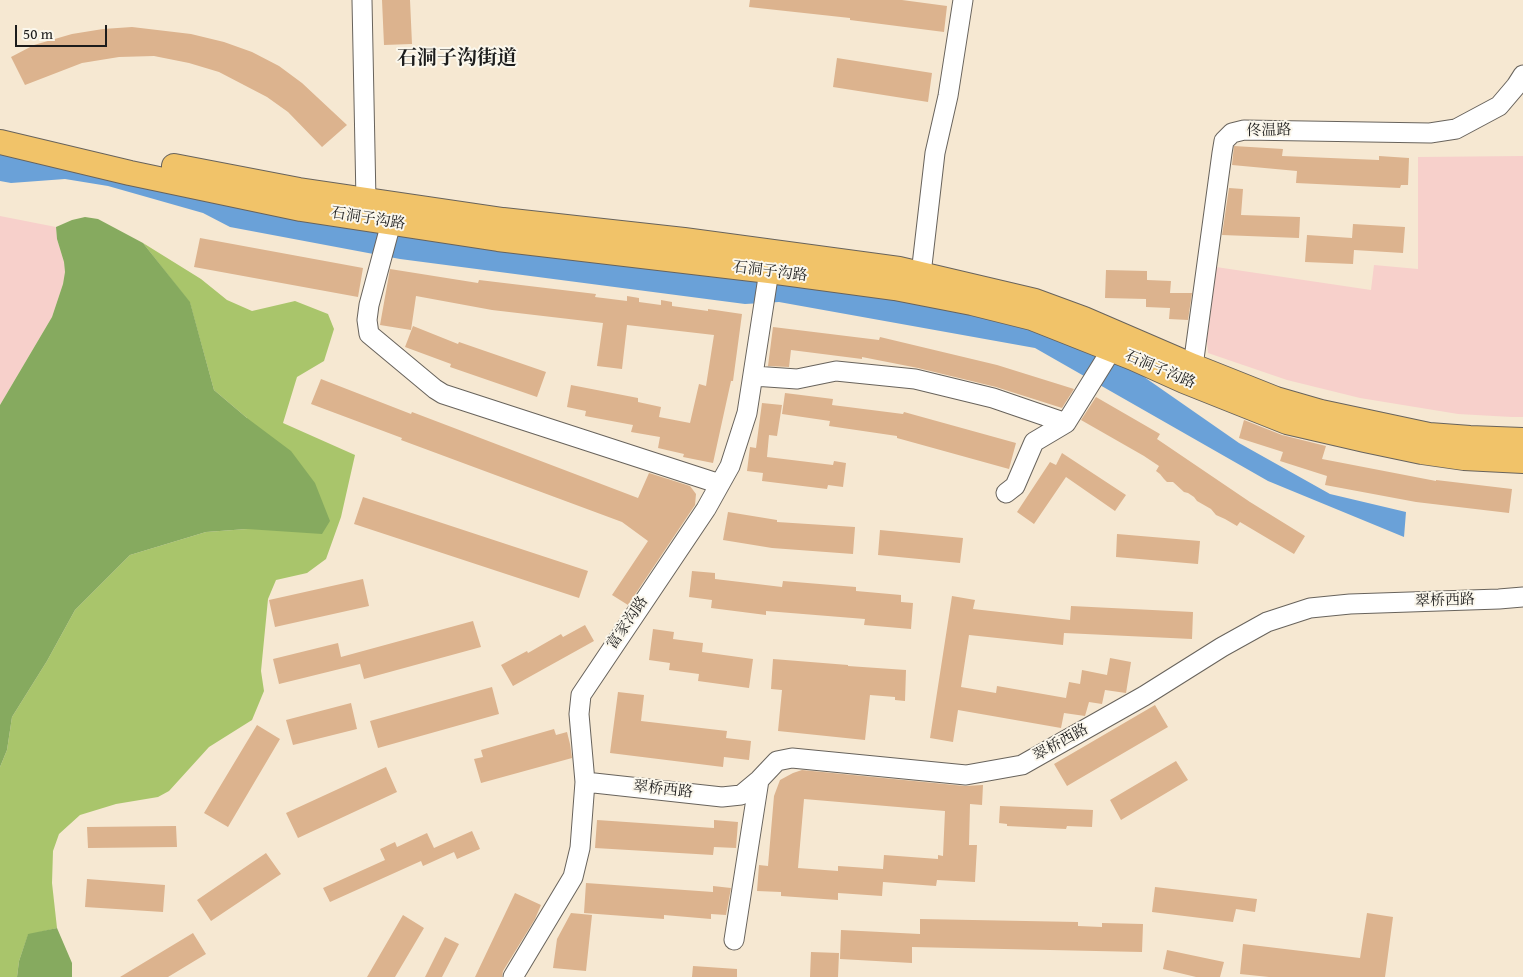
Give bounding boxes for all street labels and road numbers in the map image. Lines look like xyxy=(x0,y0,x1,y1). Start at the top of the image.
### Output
street label: 佟温路 xyxy=(1246,122,1292,140)
street label: 石洞子沟路 xyxy=(330,204,406,234)
street label: 石洞子沟路 xyxy=(732,258,808,286)
street label: 石洞子沟路 xyxy=(1122,347,1198,393)
street label: 翠桥西路 xyxy=(1415,591,1475,611)
street label: 富家沟路 xyxy=(604,593,652,653)
street label: 翠桥西路 xyxy=(1030,721,1092,765)
street label: 翠桥西路 xyxy=(632,778,694,802)

